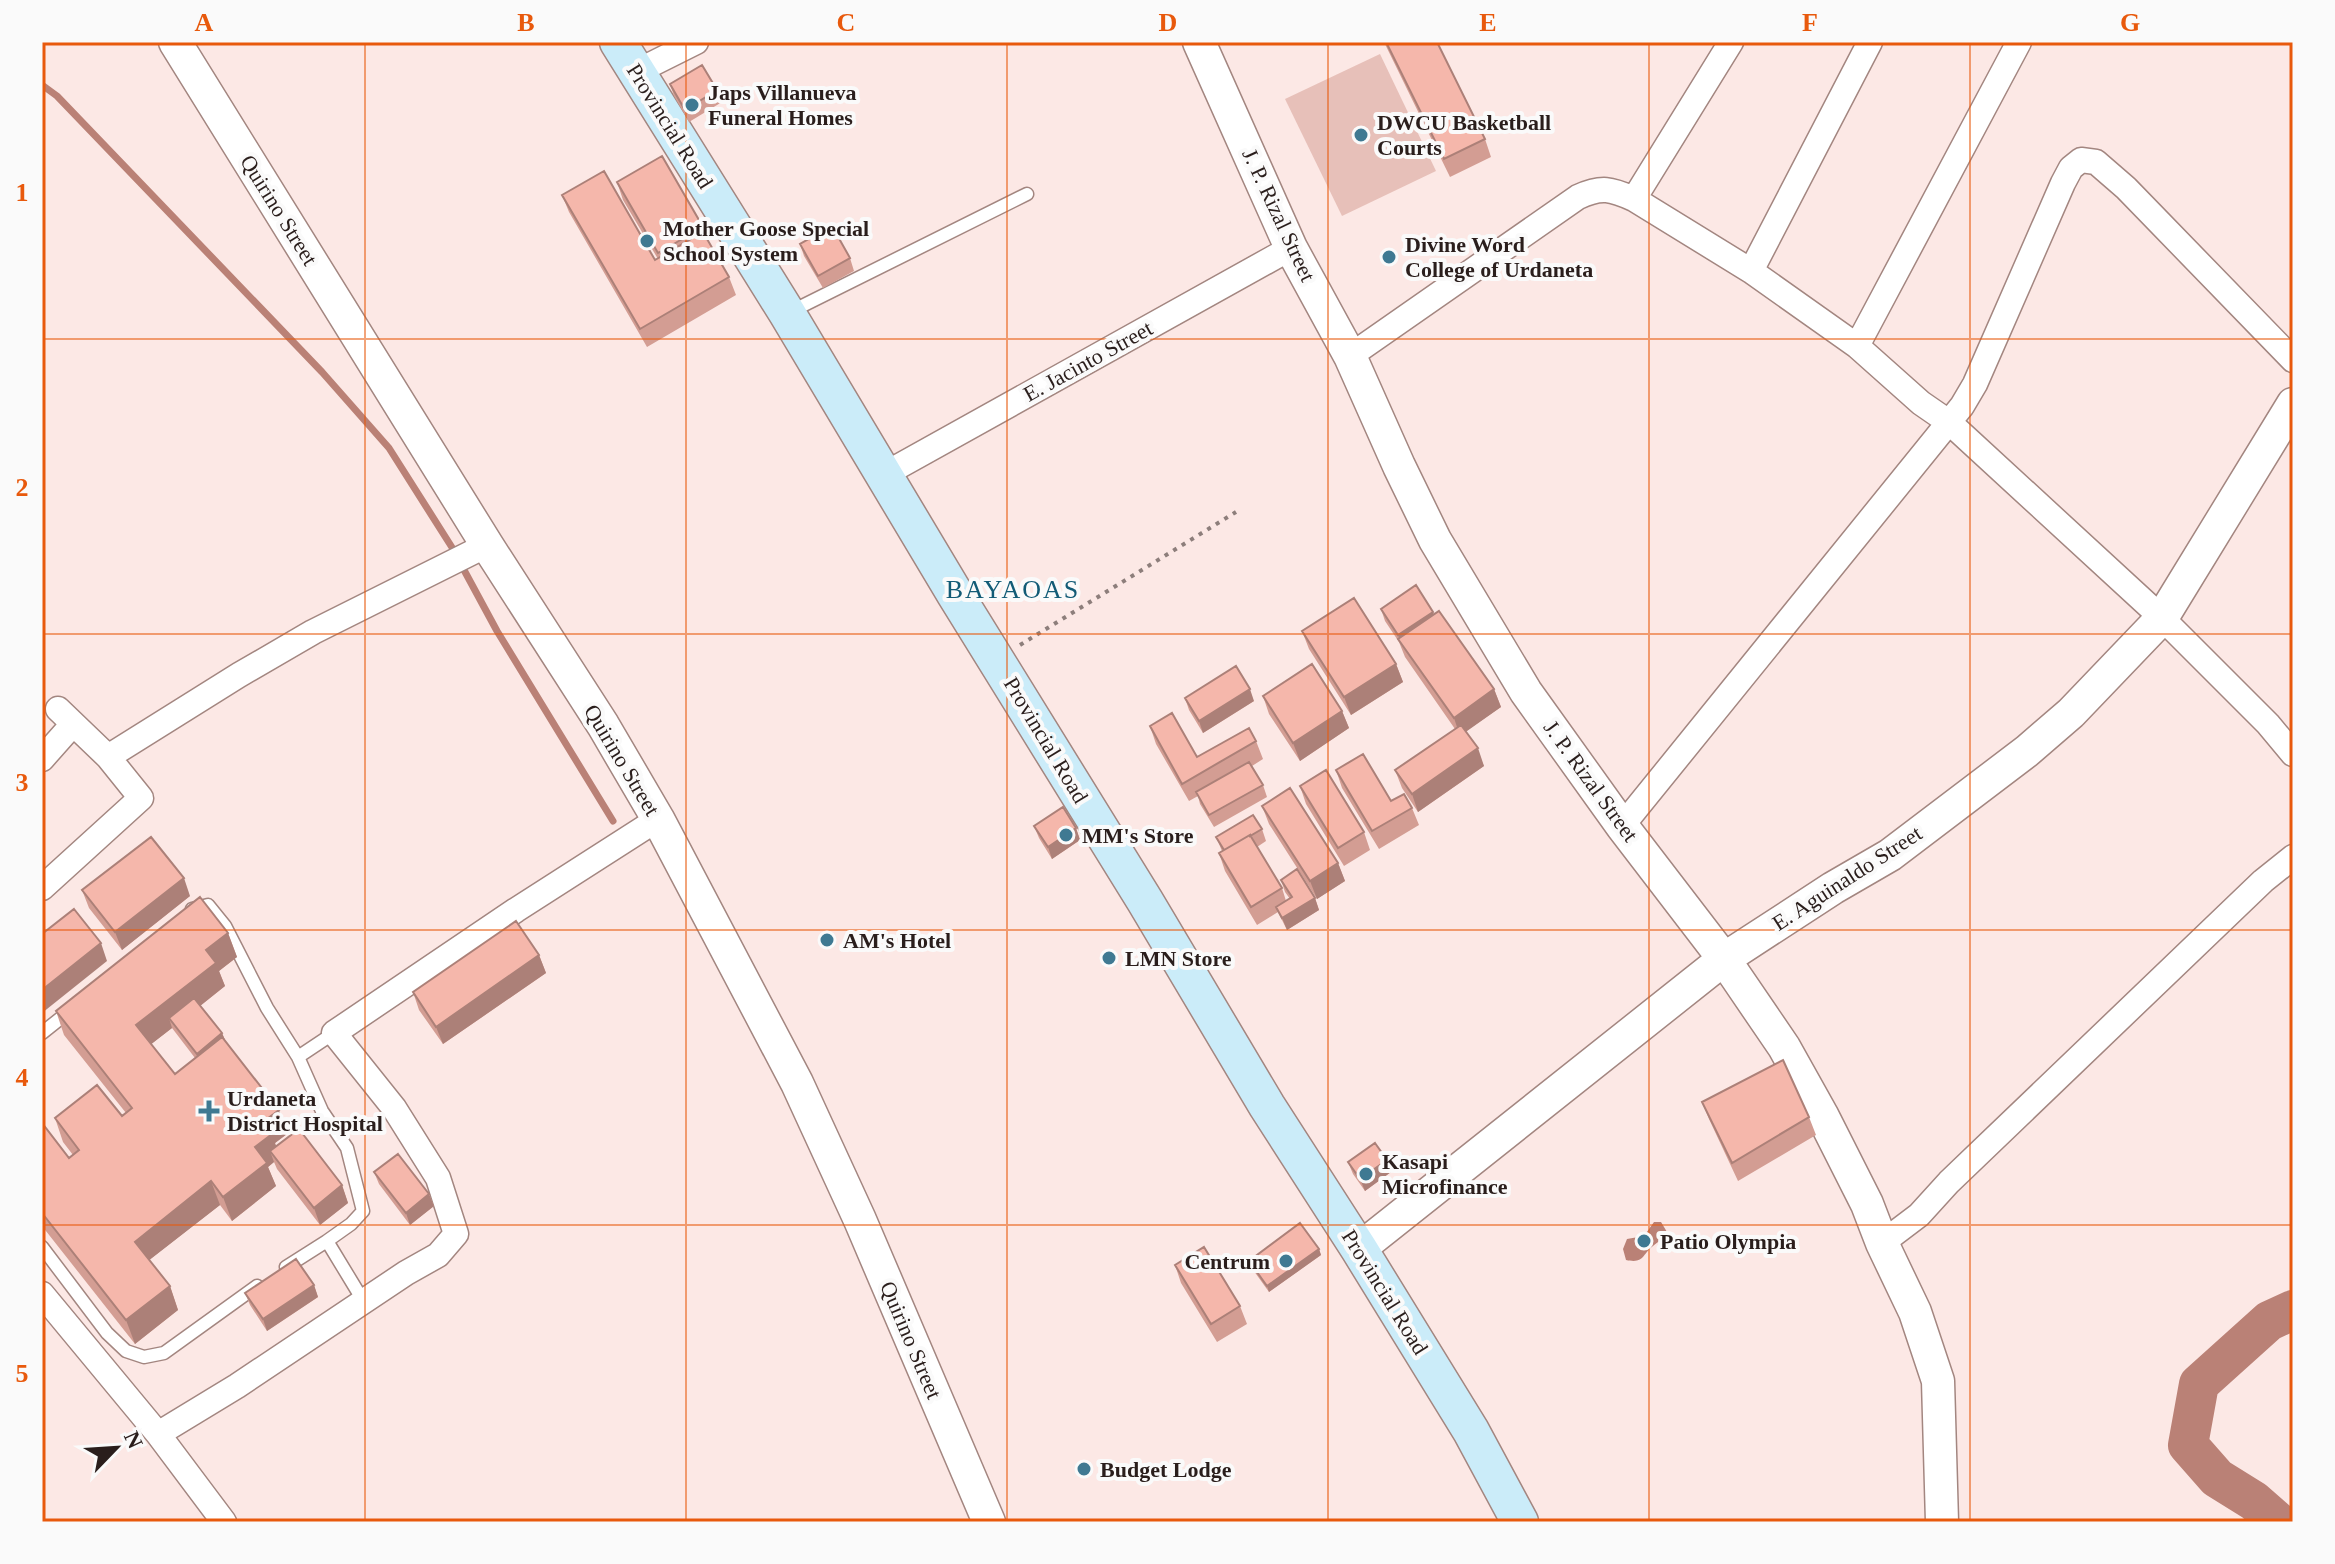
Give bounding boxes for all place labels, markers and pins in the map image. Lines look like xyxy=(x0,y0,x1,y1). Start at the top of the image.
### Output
place label: Japs Villanueva Funeral Homes xyxy=(708,80,857,130)
marker: Japs Villanueva Funeral Homes xyxy=(683,96,701,114)
place label: DWCU Basketball Courts xyxy=(1377,110,1551,160)
marker: DWCU Basketball Courts xyxy=(1352,126,1370,144)
place label: Mother Goose Special School System xyxy=(663,216,869,266)
marker: Mother Goose Special School System xyxy=(638,232,656,250)
place label: Divine Word College of Urdaneta xyxy=(1405,232,1593,282)
marker: Divine Word College of Urdaneta xyxy=(1380,248,1398,266)
place label: MM's Store xyxy=(1082,823,1194,848)
marker: MM's Store xyxy=(1057,826,1075,844)
place label: AM's Hotel xyxy=(843,928,951,953)
marker: AM's Hotel xyxy=(818,931,836,949)
place label: LMN Store xyxy=(1125,946,1232,971)
marker: LMN Store xyxy=(1100,949,1118,967)
place label: Urdaneta District Hospital xyxy=(227,1086,383,1136)
marker: Urdaneta District Hospital xyxy=(198,1100,220,1122)
place label: Kasapi Microfinance xyxy=(1382,1149,1508,1199)
marker: Kasapi Microfinance xyxy=(1357,1165,1375,1183)
place label: Patio Olympia xyxy=(1660,1229,1796,1254)
marker: Patio Olympia xyxy=(1635,1232,1653,1250)
place label: Centrum xyxy=(1184,1249,1270,1274)
marker: Centrum xyxy=(1277,1252,1295,1270)
place label: Budget Lodge xyxy=(1100,1457,1232,1482)
marker: Budget Lodge xyxy=(1075,1460,1093,1478)

